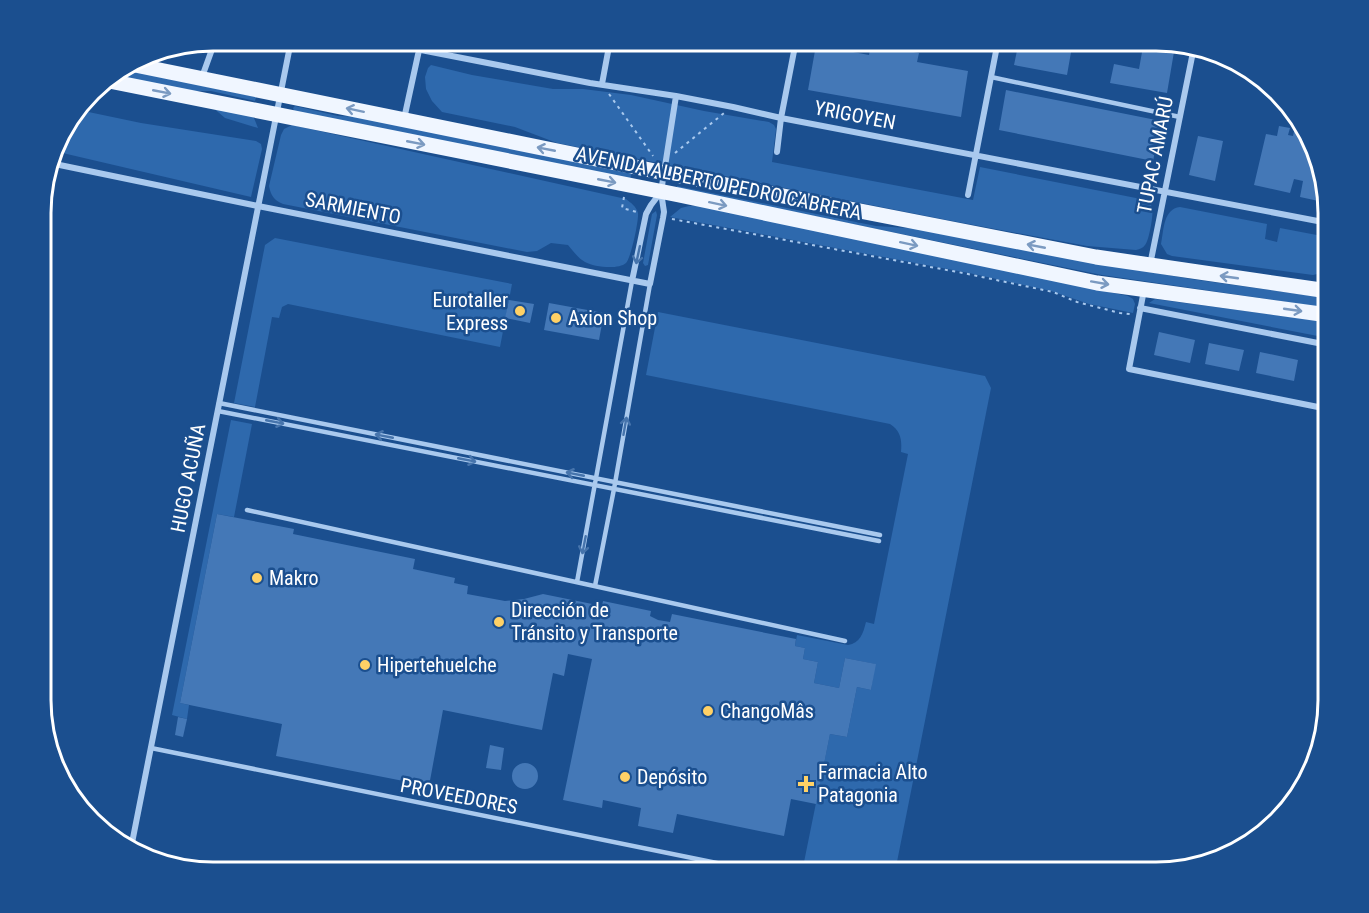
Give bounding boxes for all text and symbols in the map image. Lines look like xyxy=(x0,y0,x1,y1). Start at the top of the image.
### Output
one-way arrow xyxy=(151,87,171,98)
street label: TUPAC AMARÚ xyxy=(1132,94,1178,216)
street label: YRIGOYEN xyxy=(812,95,898,135)
one-way arrow xyxy=(345,104,365,115)
one-way arrow xyxy=(406,138,425,149)
street label: AVENIDA ALBERTO PEDRO CABRERA xyxy=(574,141,864,225)
one-way arrow xyxy=(536,143,556,154)
one-way arrow xyxy=(597,176,617,187)
street label: SARMIENTO xyxy=(303,187,403,229)
one-way arrow xyxy=(708,198,727,210)
one-way arrow xyxy=(899,239,918,250)
one-way arrow xyxy=(1027,240,1047,251)
one-way arrow xyxy=(632,245,643,264)
one-way arrow xyxy=(1219,271,1239,282)
one-way arrow xyxy=(1089,278,1109,289)
place label: Eurotaller Express xyxy=(432,288,508,335)
marker: Eurotaller Express xyxy=(513,304,527,318)
one-way arrow xyxy=(1282,305,1302,316)
place label: Axion Shop xyxy=(568,306,657,330)
marker: Axion Shop xyxy=(549,311,563,325)
one-way arrow xyxy=(620,416,631,436)
one-way arrow xyxy=(265,417,285,428)
street label: HUGO ACUÑA xyxy=(166,421,210,534)
one-way arrow xyxy=(375,430,395,441)
one-way arrow xyxy=(456,455,476,466)
one-way arrow xyxy=(566,468,586,479)
one-way arrow xyxy=(578,535,589,554)
place label: Makro xyxy=(269,566,319,590)
marker: Makro xyxy=(250,571,264,585)
place label: Dirección de Tránsito y Transporte xyxy=(511,598,678,645)
marker: Dirección de Tránsito y Transporte xyxy=(492,615,506,629)
place label: Hipertehuelche xyxy=(377,653,497,677)
marker: Hipertehuelche xyxy=(358,658,372,672)
place label: ChangoMâs xyxy=(720,699,814,723)
marker: ChangoMâs xyxy=(701,704,715,718)
place label: Farmacia Alto Patagonia xyxy=(818,760,927,807)
place label: Depósito xyxy=(637,765,707,789)
marker: Depósito xyxy=(618,770,632,784)
street label: PROVEEDORES xyxy=(398,773,520,819)
marker: Farmacia Alto Patagonia xyxy=(799,777,813,791)

